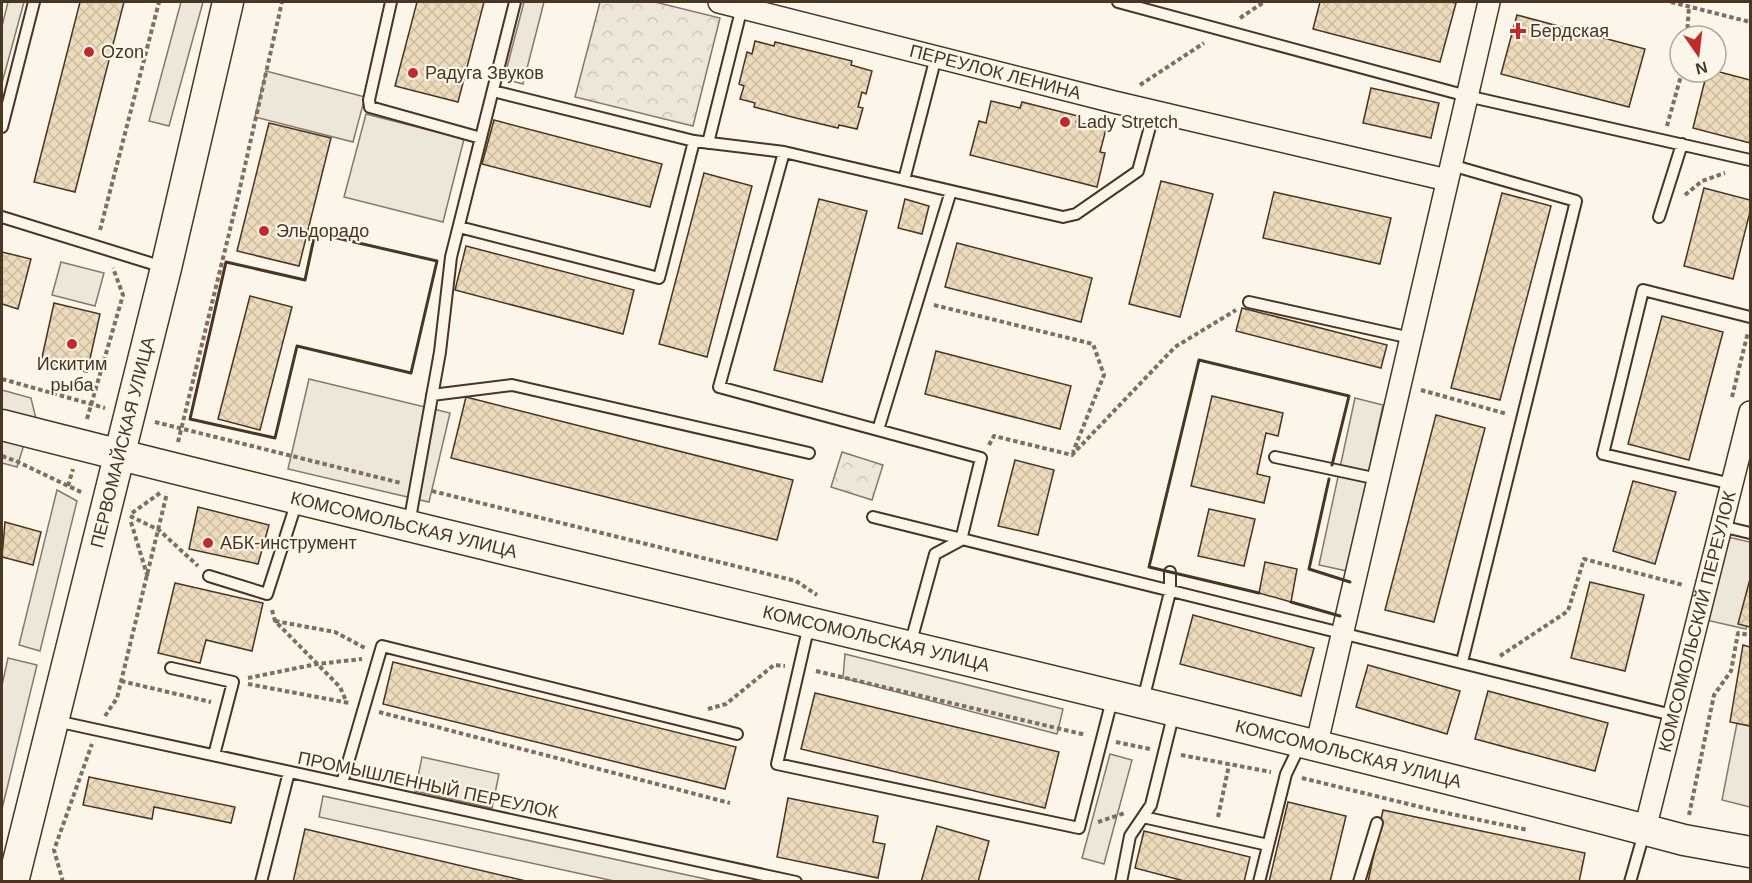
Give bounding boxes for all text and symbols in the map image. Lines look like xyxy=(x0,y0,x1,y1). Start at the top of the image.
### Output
place label: Бердская xyxy=(1530,21,1609,41)
marker: Бердская xyxy=(1511,24,1525,38)
north arrow xyxy=(1668,24,1728,84)
street label: ПЕРЕУЛОК ЛЕНИНА xyxy=(908,41,1083,103)
place label: Ozon xyxy=(101,42,144,62)
marker: Ozon xyxy=(82,45,96,59)
text: N xyxy=(1694,58,1709,78)
place label: Радуга Звуков xyxy=(425,63,544,83)
marker: Радуга Звуков xyxy=(406,66,420,80)
place label: Lady Stretch xyxy=(1077,112,1178,132)
marker: Lady Stretch xyxy=(1058,115,1072,129)
place label: Эльдорадо xyxy=(276,221,369,241)
marker: Эльдорадо xyxy=(257,224,271,238)
street label: ПЕРВОМАЙСКАЯ УЛИЦА xyxy=(87,335,158,550)
marker: Искитим рыба xyxy=(65,337,79,351)
place label: Искитим рыба xyxy=(37,354,107,395)
street label: КОМСОМОЛЬСКАЯ УЛИЦА xyxy=(288,488,519,562)
street label: КОМСОМОЛЬСКИЙ ПЕРЕУЛОК xyxy=(1655,488,1740,754)
place label: АБК-инструмент xyxy=(220,533,357,553)
marker: АБК-инструмент xyxy=(201,536,215,550)
street label: КОМСОМОЛЬСКАЯ УЛИЦА xyxy=(761,602,992,675)
street label: КОМСОМОЛЬСКАЯ УЛИЦА xyxy=(1233,716,1464,792)
street label: ПРОМЫШЛЕННЫЙ ПЕРЕУЛОК xyxy=(296,747,561,823)

